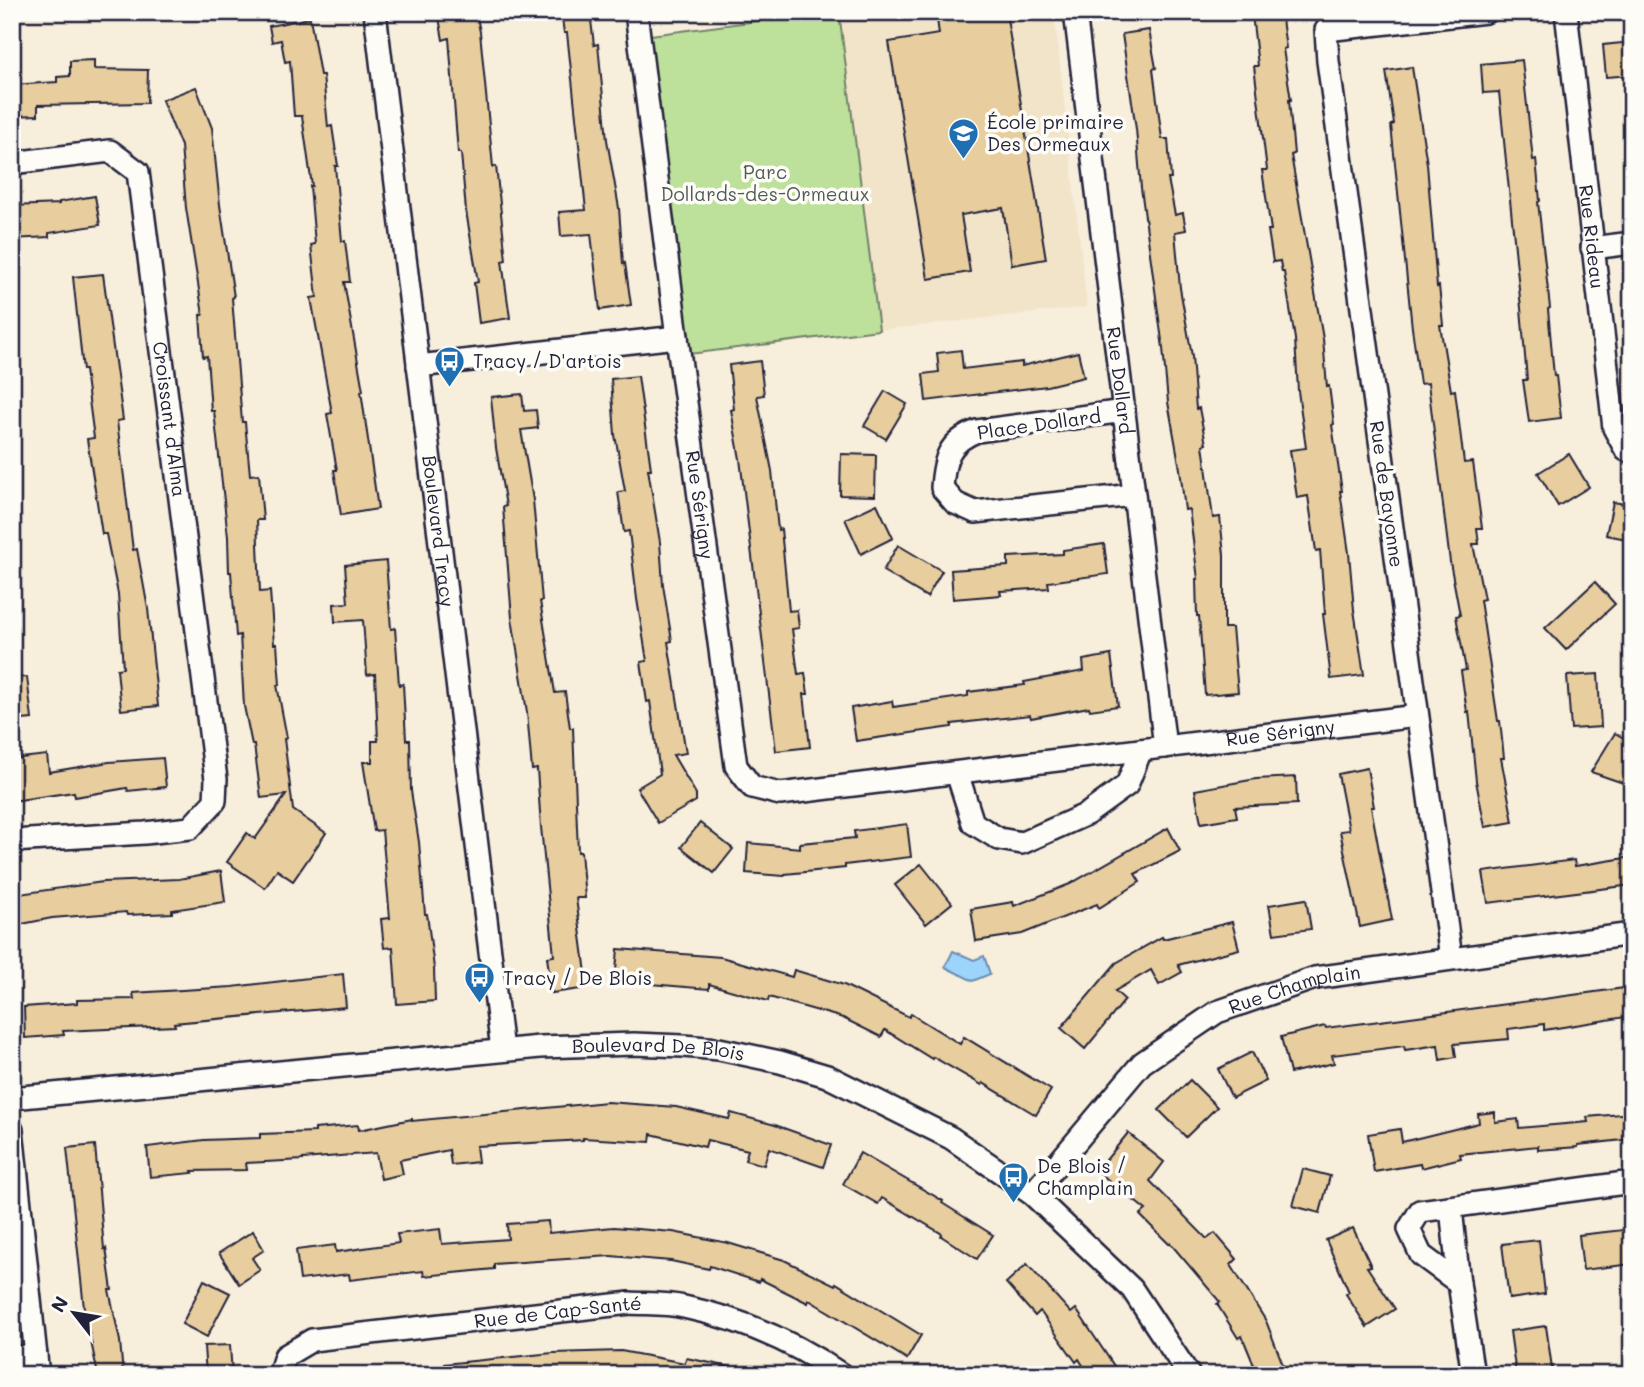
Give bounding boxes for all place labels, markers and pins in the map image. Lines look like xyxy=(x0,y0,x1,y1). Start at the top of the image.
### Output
place label: École primaire Des Ormeaux xyxy=(987,109,1124,156)
school or university icon: École primaire Des Ormeaux xyxy=(947,116,981,160)
bus stop icon: Tracy / D'artois xyxy=(433,344,467,388)
place label: Tracy / D'artois xyxy=(473,348,622,373)
bus stop icon: Tracy / De Blois xyxy=(463,961,497,1005)
place label: Tracy / De Blois xyxy=(503,965,652,990)
place label: De Blois / Champlain xyxy=(1037,1153,1133,1200)
bus stop icon: De Blois / Champlain xyxy=(997,1160,1031,1204)

